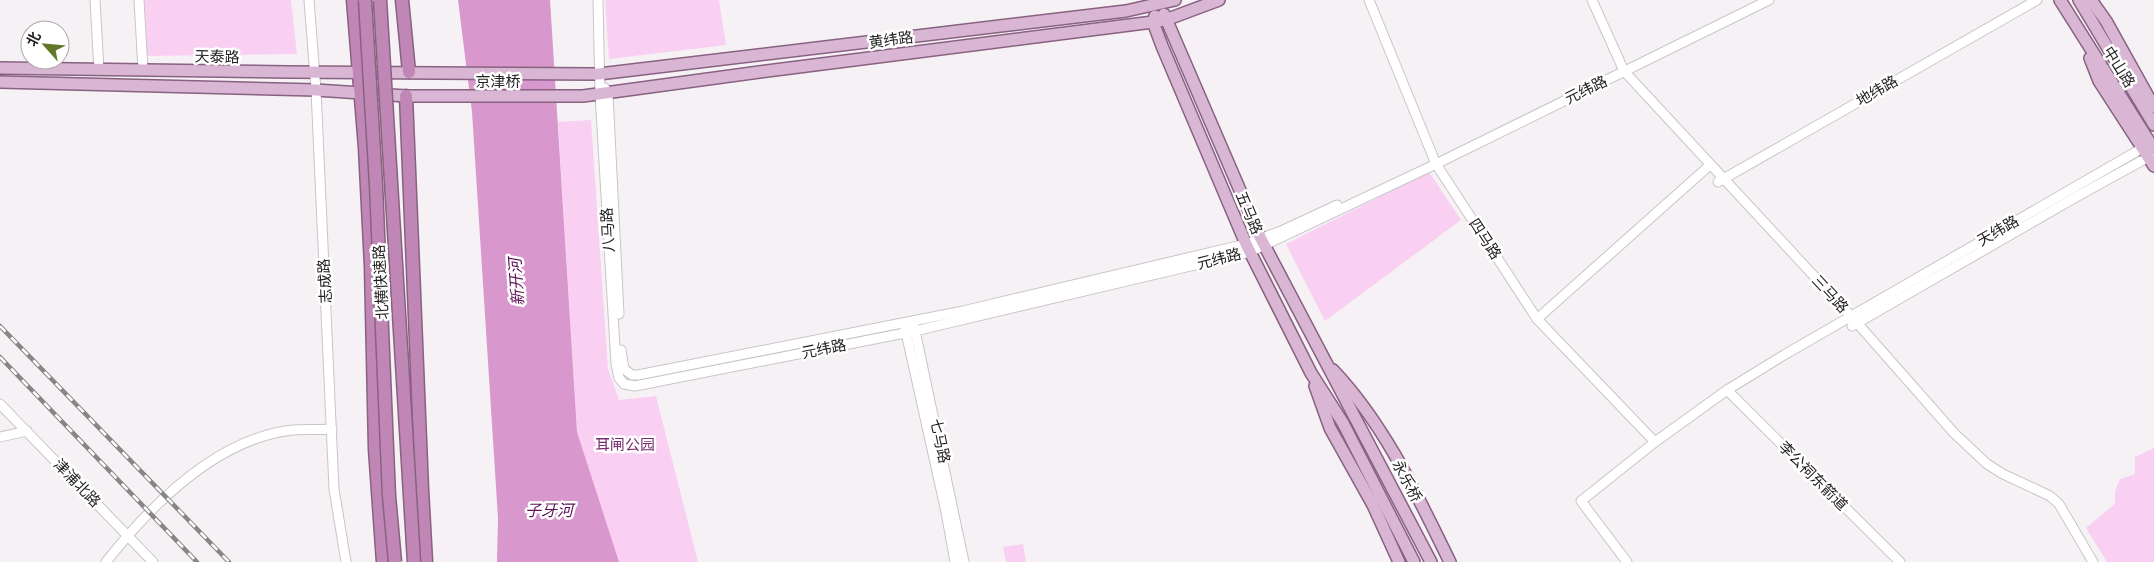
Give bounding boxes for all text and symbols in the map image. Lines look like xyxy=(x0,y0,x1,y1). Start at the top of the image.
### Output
north arrow xyxy=(20,20,70,70)
street label: 黄纬路 xyxy=(867,27,915,53)
text: 北 xyxy=(22,29,46,50)
street label: 中山路 xyxy=(2099,43,2139,91)
street label: 天泰路 xyxy=(194,47,240,67)
street label: 元纬路 xyxy=(1561,71,1611,109)
street label: 地纬路 xyxy=(1853,71,1901,111)
street label: 京津桥 xyxy=(475,72,521,92)
street label: 五马路 xyxy=(1231,188,1267,238)
street label: 八马路 xyxy=(597,207,619,253)
street label: 天纬路 xyxy=(1974,211,2022,251)
street label: 四马路 xyxy=(1464,215,1506,263)
street label: 北横快速路 xyxy=(369,244,393,320)
street label: 元纬路 xyxy=(1195,244,1243,274)
water label: 新开河 xyxy=(504,254,530,307)
street label: 志成路 xyxy=(314,258,336,304)
street label: 三马路 xyxy=(1807,271,1853,317)
street label: 元纬路 xyxy=(800,335,848,363)
street label: 七马路 xyxy=(926,417,954,465)
park label: 耳闸公园 xyxy=(595,435,655,455)
street label: 李公祠东箭道 xyxy=(1774,437,1852,515)
street label: 津浦北路 xyxy=(49,454,105,512)
street label: 永乐桥 xyxy=(1388,456,1426,506)
water label: 子牙河 xyxy=(525,500,576,522)

